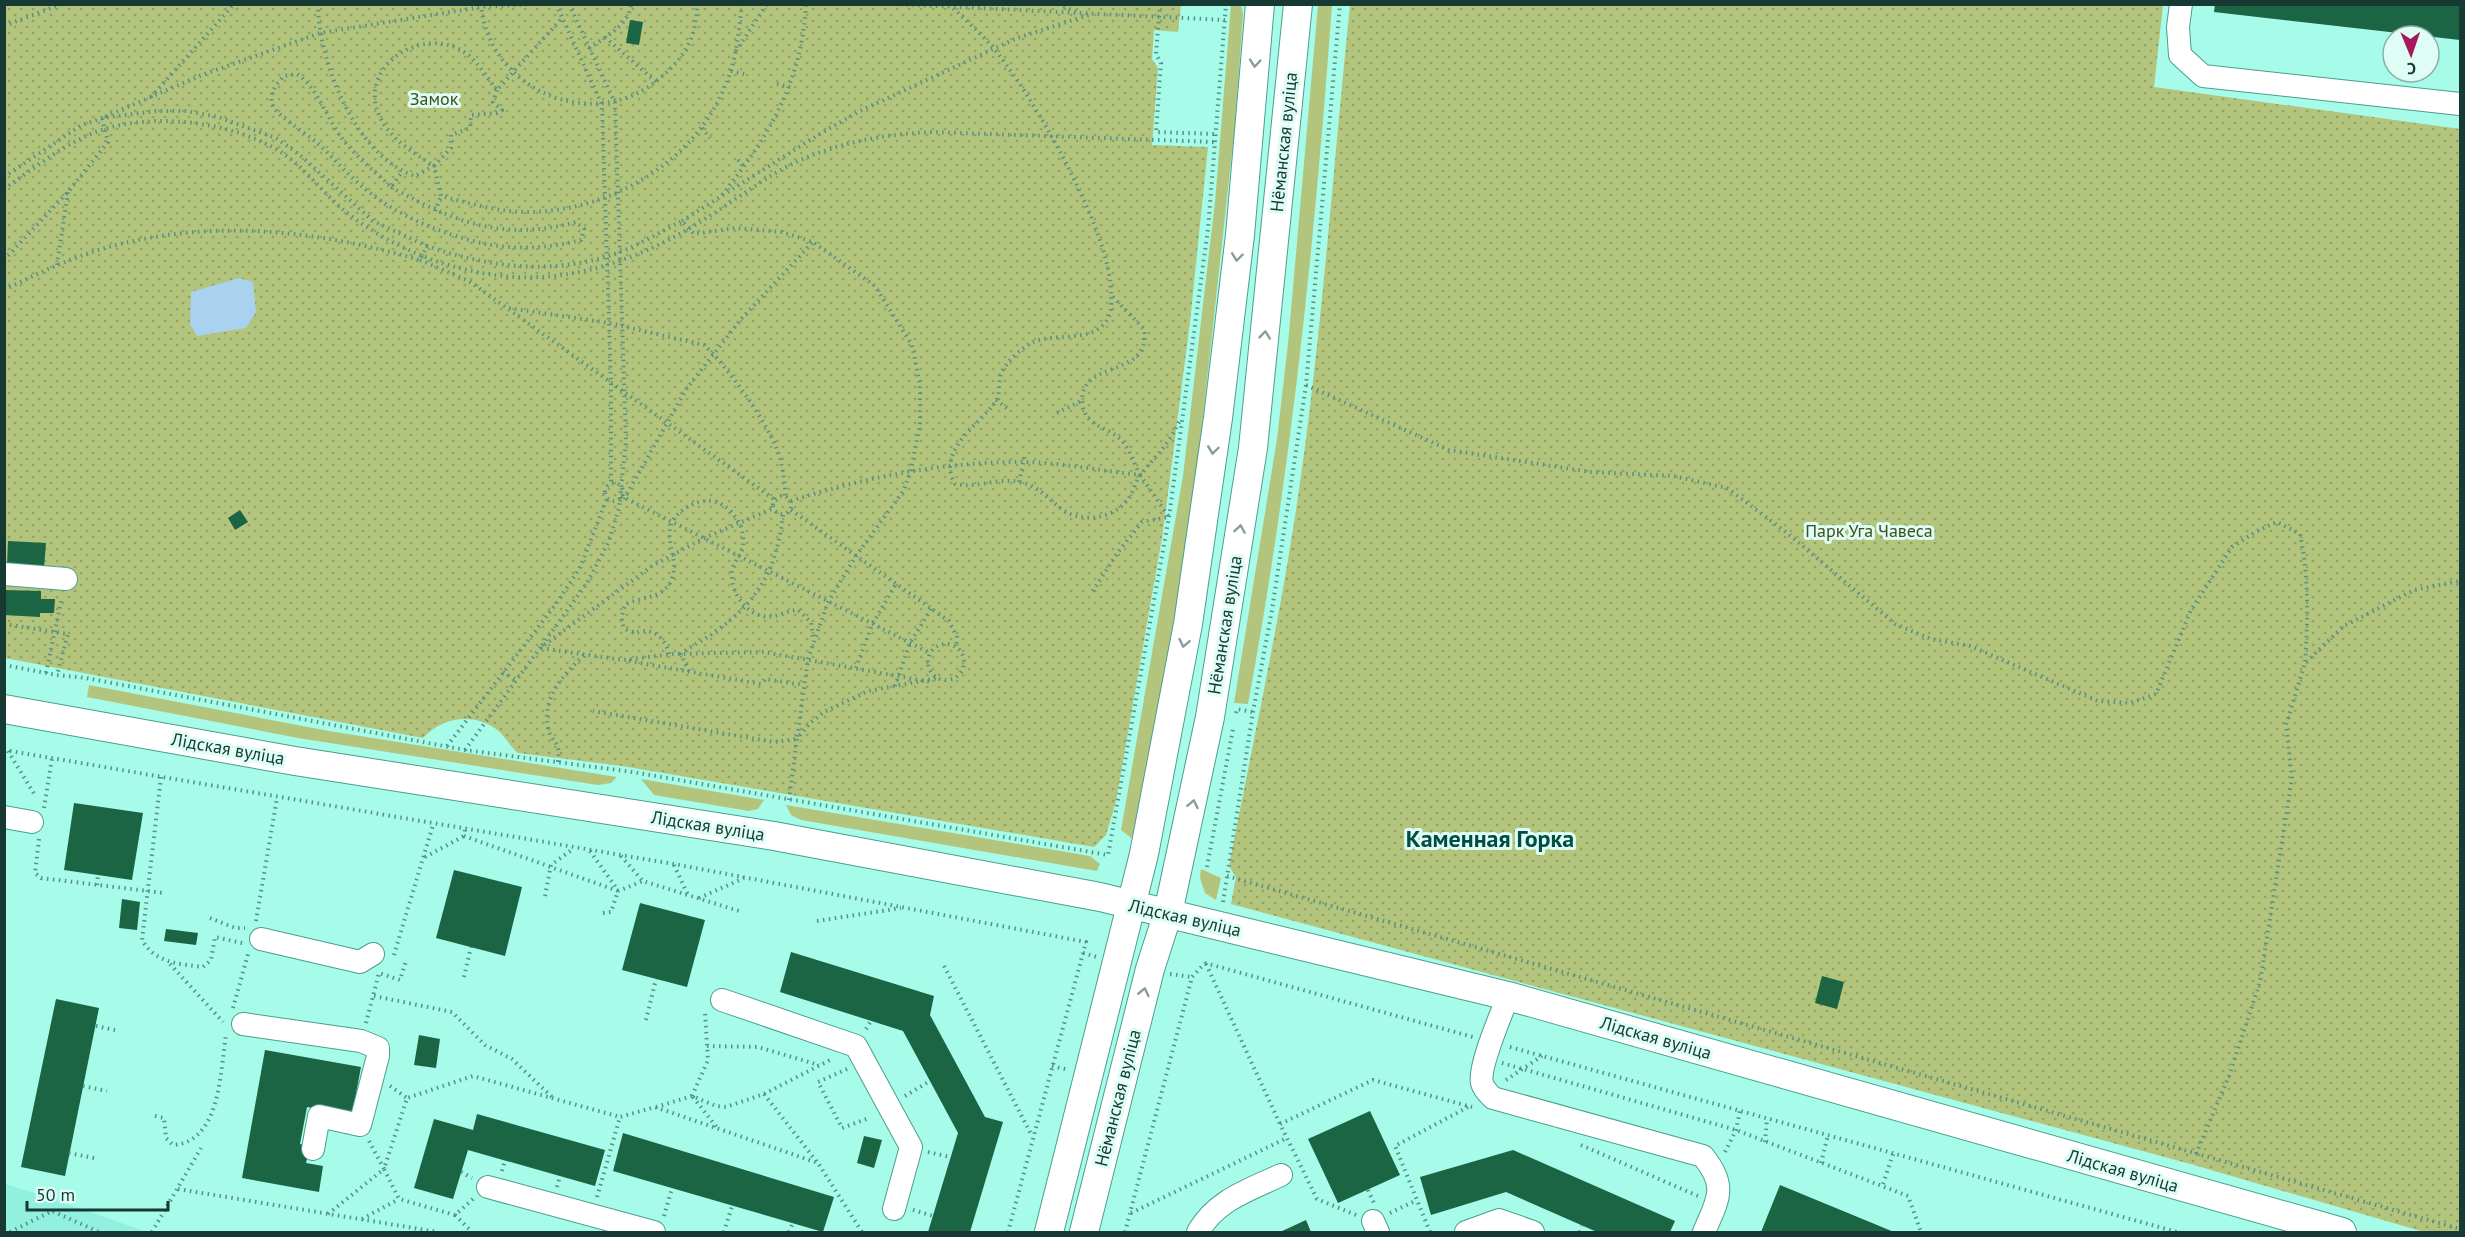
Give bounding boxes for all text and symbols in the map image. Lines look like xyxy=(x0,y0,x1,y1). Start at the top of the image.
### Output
north arrow xyxy=(2381,24,2441,84)
one-way arrow xyxy=(1249,58,1262,67)
text: С xyxy=(2407,59,2416,79)
street label: Нёманская вуліца xyxy=(1265,71,1302,213)
park label: Замок xyxy=(410,87,459,110)
one-way arrow xyxy=(1231,252,1244,262)
one-way arrow xyxy=(1258,331,1271,340)
one-way arrow xyxy=(1208,446,1220,455)
park label: Парк Уга Чавеса xyxy=(1805,519,1933,542)
one-way arrow xyxy=(1233,524,1246,534)
street label: Нёманская вуліца xyxy=(1202,554,1247,696)
one-way arrow xyxy=(1178,638,1191,648)
street label: Лідская вуліца xyxy=(169,727,287,770)
one-way arrow xyxy=(1185,799,1198,809)
street label: Лідская вуліца xyxy=(649,805,766,846)
district label: Каменная Горка xyxy=(1406,823,1574,854)
street label: Лідская вуліца xyxy=(1126,893,1244,942)
one-way arrow xyxy=(1137,988,1150,998)
street label: Лідская вуліца xyxy=(1597,1010,1714,1064)
street label: Нёманская вуліца xyxy=(1089,1027,1146,1169)
street label: Лідская вуліца xyxy=(2064,1143,2181,1197)
scale bar xyxy=(27,1174,168,1212)
text: 50 m xyxy=(36,1183,75,1206)

